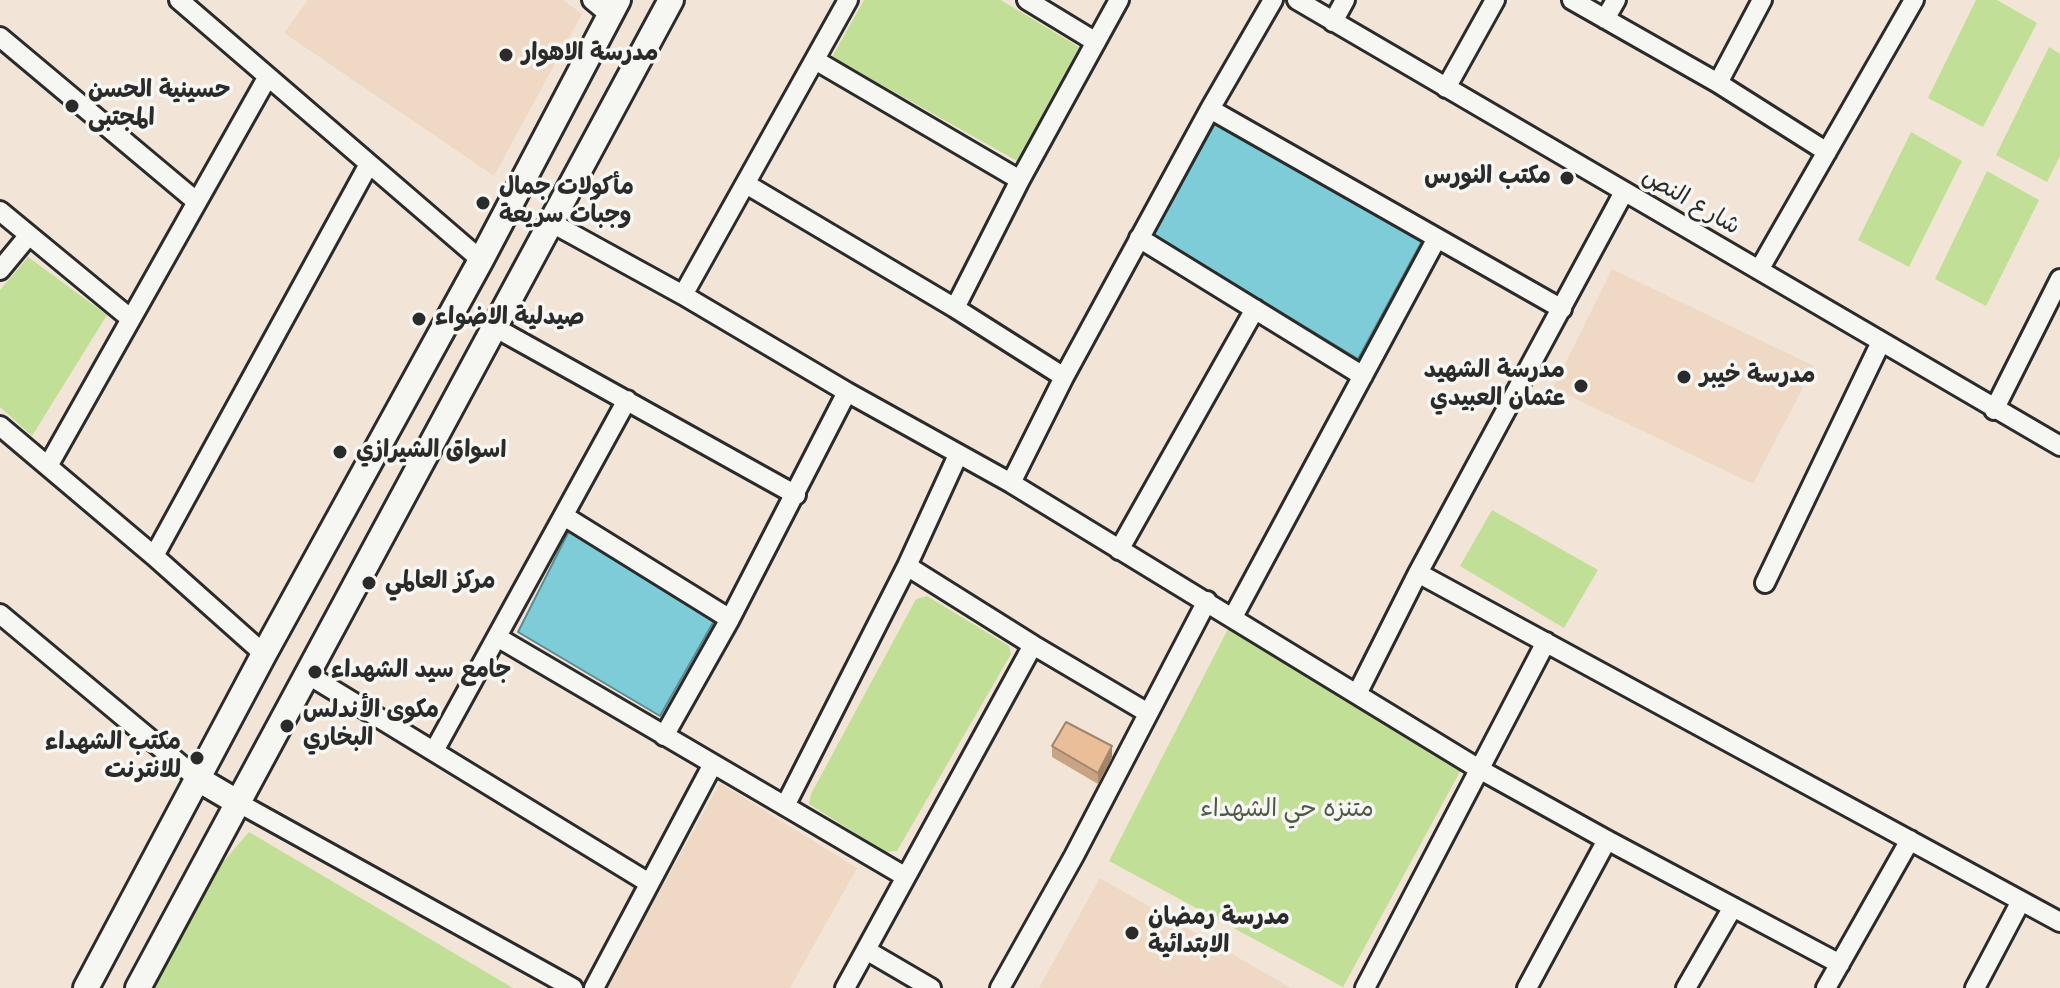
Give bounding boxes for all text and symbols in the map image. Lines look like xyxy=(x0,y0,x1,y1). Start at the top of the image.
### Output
place label: مدرسة الاهوار xyxy=(522,41,658,69)
marker: مدرسة الاهوار xyxy=(497,46,515,64)
place label: حسينية الحسن المجتبى xyxy=(88,78,230,134)
marker: حسينية الحسن المجتبى xyxy=(63,97,81,115)
street label: شارع النص xyxy=(1636,163,1744,243)
place label: مكتب النورس xyxy=(1424,164,1551,192)
marker: مكتب النورس xyxy=(1558,169,1576,187)
place label: مأكولات جمال وجبات سريعة xyxy=(499,175,634,231)
marker: مأكولات جمال وجبات سريعة xyxy=(474,194,492,212)
place label: صيدلية الاضواء xyxy=(435,305,585,333)
marker: صيدلية الاضواء xyxy=(410,310,428,328)
place label: مدرسة الشهيد عثمان العبيدي xyxy=(1424,358,1565,414)
place label: مدرسة خيبر xyxy=(1700,363,1815,391)
marker: مدرسة خيبر xyxy=(1675,368,1693,386)
marker: مدرسة الشهيد عثمان العبيدي xyxy=(1572,377,1590,395)
place label: اسواق الشيرازي xyxy=(356,438,506,466)
marker: اسواق الشيرازي xyxy=(331,443,349,461)
place label: مركز العالمي xyxy=(385,569,495,597)
marker: مركز العالمي xyxy=(360,574,378,592)
place label: جامع سيد الشهداء xyxy=(331,658,511,686)
marker: جامع سيد الشهداء xyxy=(306,663,324,681)
place label: مكوى الأندلس البخاري xyxy=(303,698,439,754)
marker: مكوى الأندلس البخاري xyxy=(278,717,296,735)
place label: مكتب الشهداء للانترنت xyxy=(45,730,181,786)
marker: مكتب الشهداء للانترنت xyxy=(188,749,206,767)
park label: متنزه حي الشهداء xyxy=(1200,797,1374,825)
place label: مدرسة رمضان الابتدائية xyxy=(1148,905,1290,961)
marker: مدرسة رمضان الابتدائية xyxy=(1123,924,1141,942)

